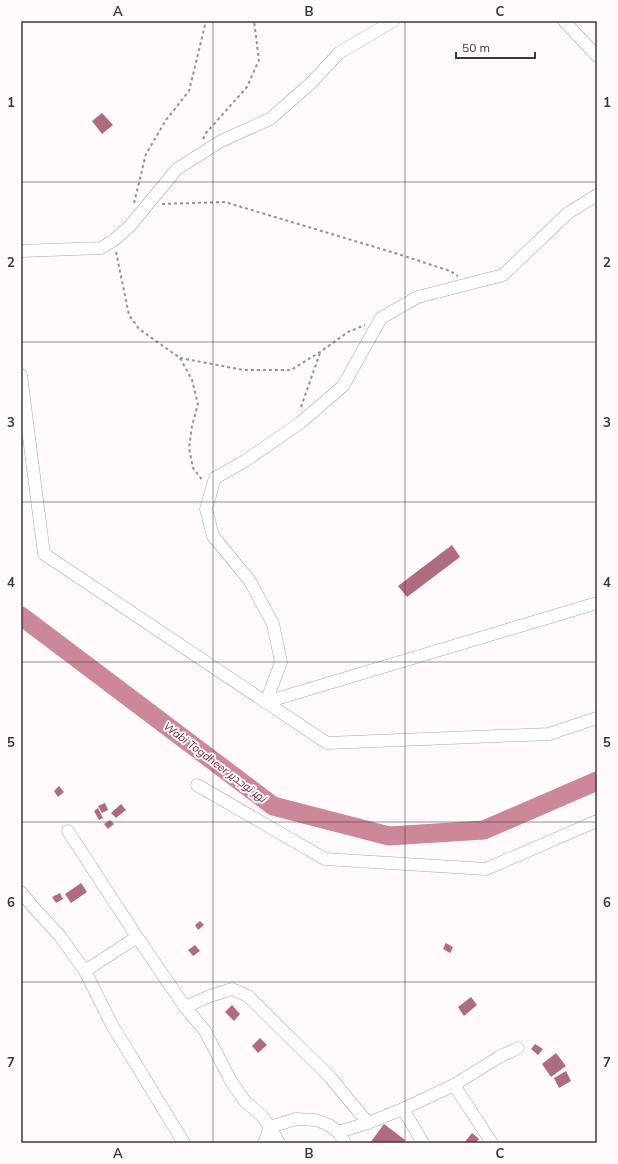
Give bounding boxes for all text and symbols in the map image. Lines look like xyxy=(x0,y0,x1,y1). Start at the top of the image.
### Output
text: A xyxy=(113,3,123,19)
text: B xyxy=(305,3,314,19)
text: C xyxy=(496,3,505,19)
scale bar xyxy=(456,34,535,60)
text: 50 m xyxy=(462,40,490,55)
text: 1 xyxy=(7,94,15,110)
text: 1 xyxy=(603,94,611,110)
text: 2 xyxy=(7,254,15,270)
text: 2 xyxy=(603,254,611,270)
text: 3 xyxy=(7,414,15,430)
text: 3 xyxy=(603,414,611,430)
text: 4 xyxy=(7,574,15,590)
text: 4 xyxy=(603,574,611,590)
water label: Wabi Togdheer نهر توجدير xyxy=(161,719,270,806)
text: 5 xyxy=(7,734,15,750)
text: 5 xyxy=(603,734,611,750)
text: 6 xyxy=(7,894,15,910)
text: 6 xyxy=(603,894,611,910)
text: 7 xyxy=(7,1054,15,1070)
text: 7 xyxy=(603,1054,611,1070)
text: A xyxy=(113,1145,123,1161)
text: B xyxy=(305,1145,314,1161)
text: C xyxy=(496,1145,505,1161)

